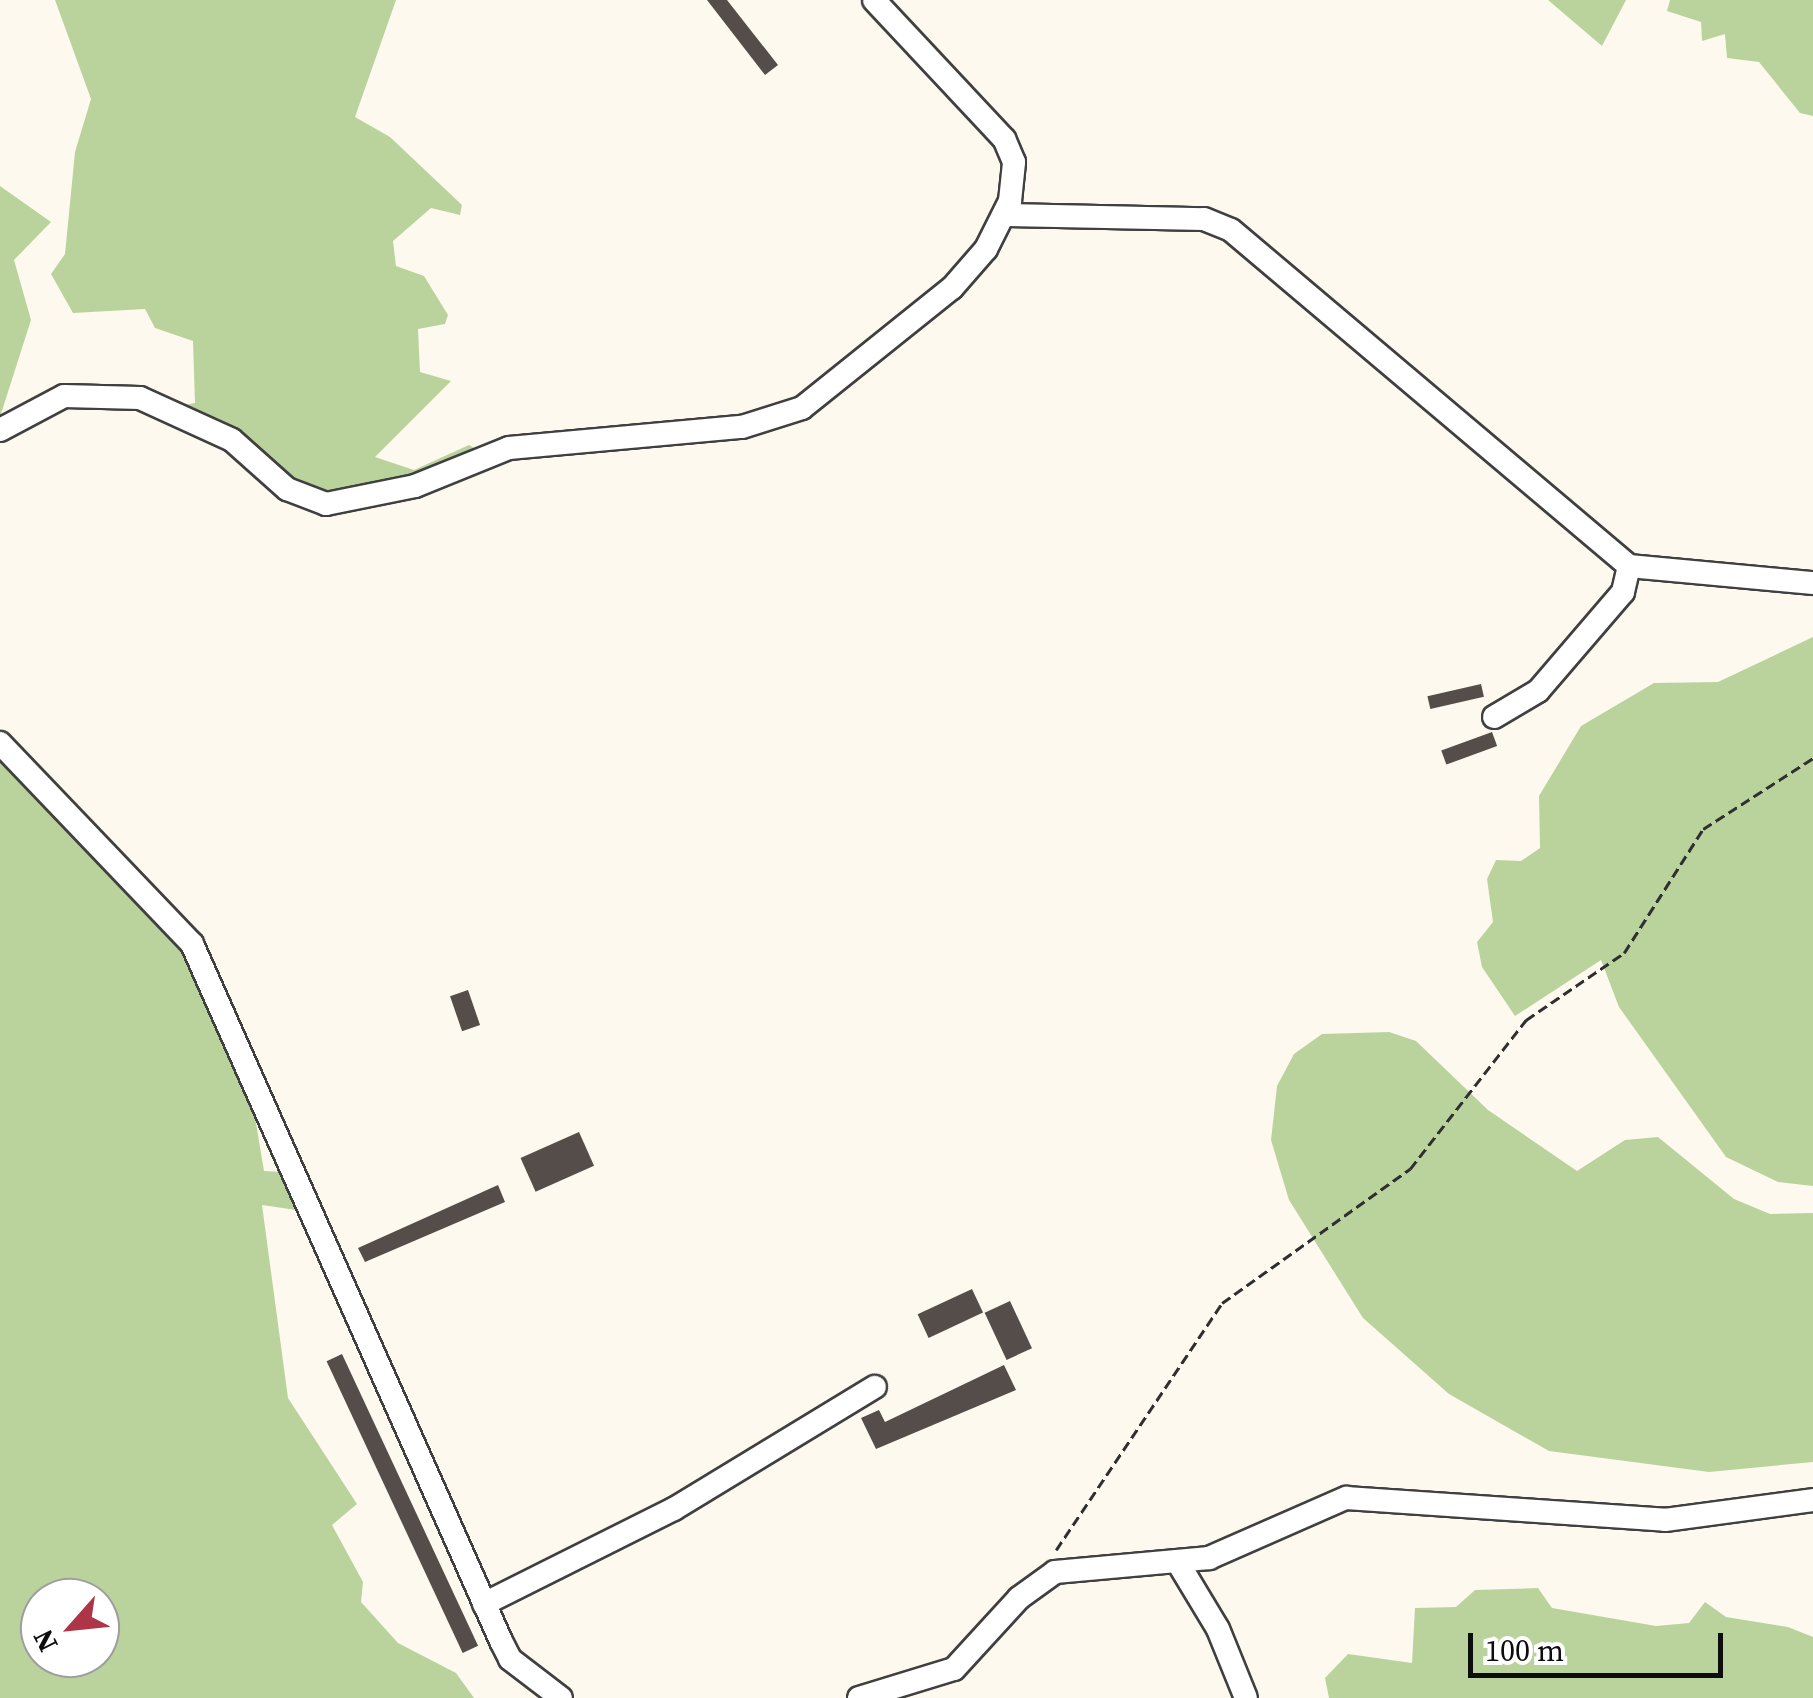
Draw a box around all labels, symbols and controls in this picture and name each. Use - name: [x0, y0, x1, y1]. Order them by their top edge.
- north arrow: [20, 1578, 120, 1678]
- scale bar: [1473, 1613, 1728, 1675]
- text: N: [23, 1623, 67, 1658]
- text: 100 m: [1485, 1630, 1564, 1671]

